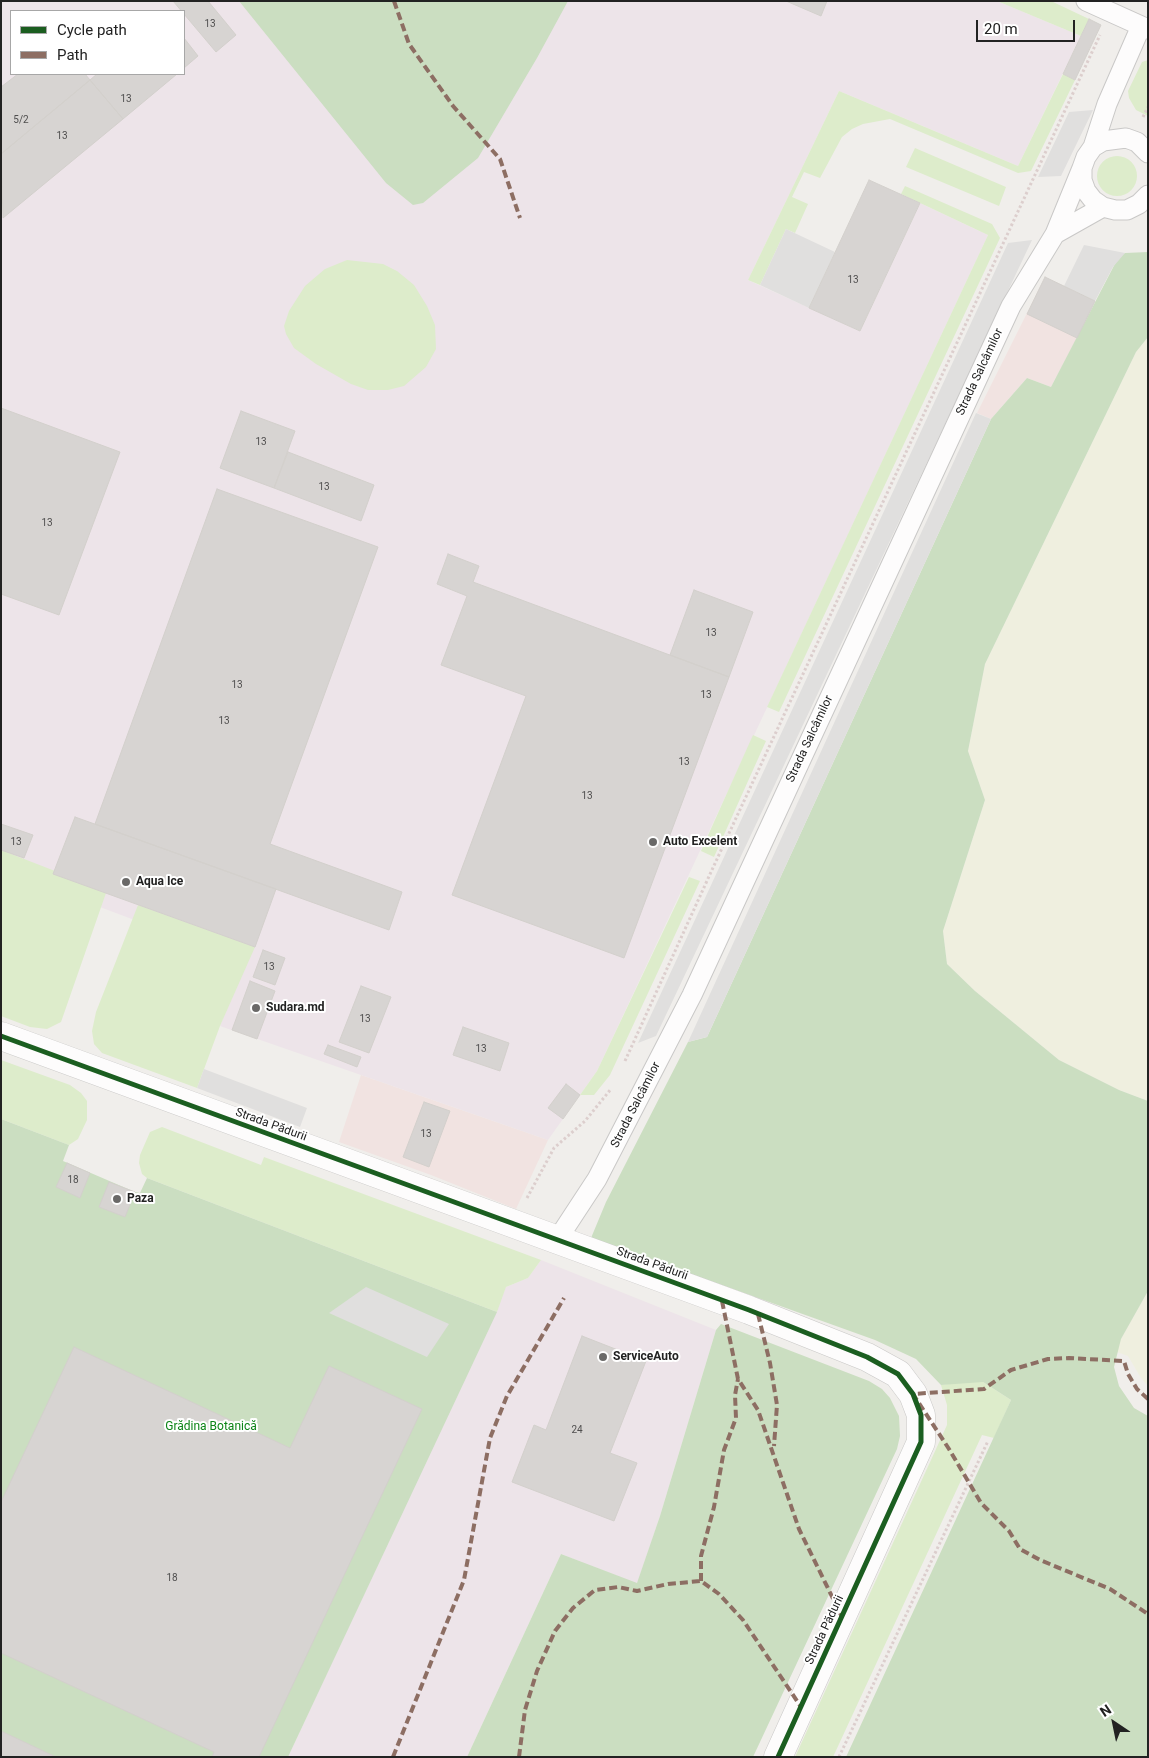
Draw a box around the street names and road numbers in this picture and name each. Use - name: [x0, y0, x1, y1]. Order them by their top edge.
- street label: Strada Salcâmilor: [954, 326, 1006, 418]
- street label: Strada Salcâmilor: [784, 693, 836, 785]
- street label: Strada Salcâmilor: [608, 1060, 664, 1150]
- street label: Strada Pădurii: [233, 1105, 309, 1145]
- street label: Strada Pădurii: [614, 1244, 690, 1284]
- street label: Strada Pădurii: [803, 1593, 847, 1667]

